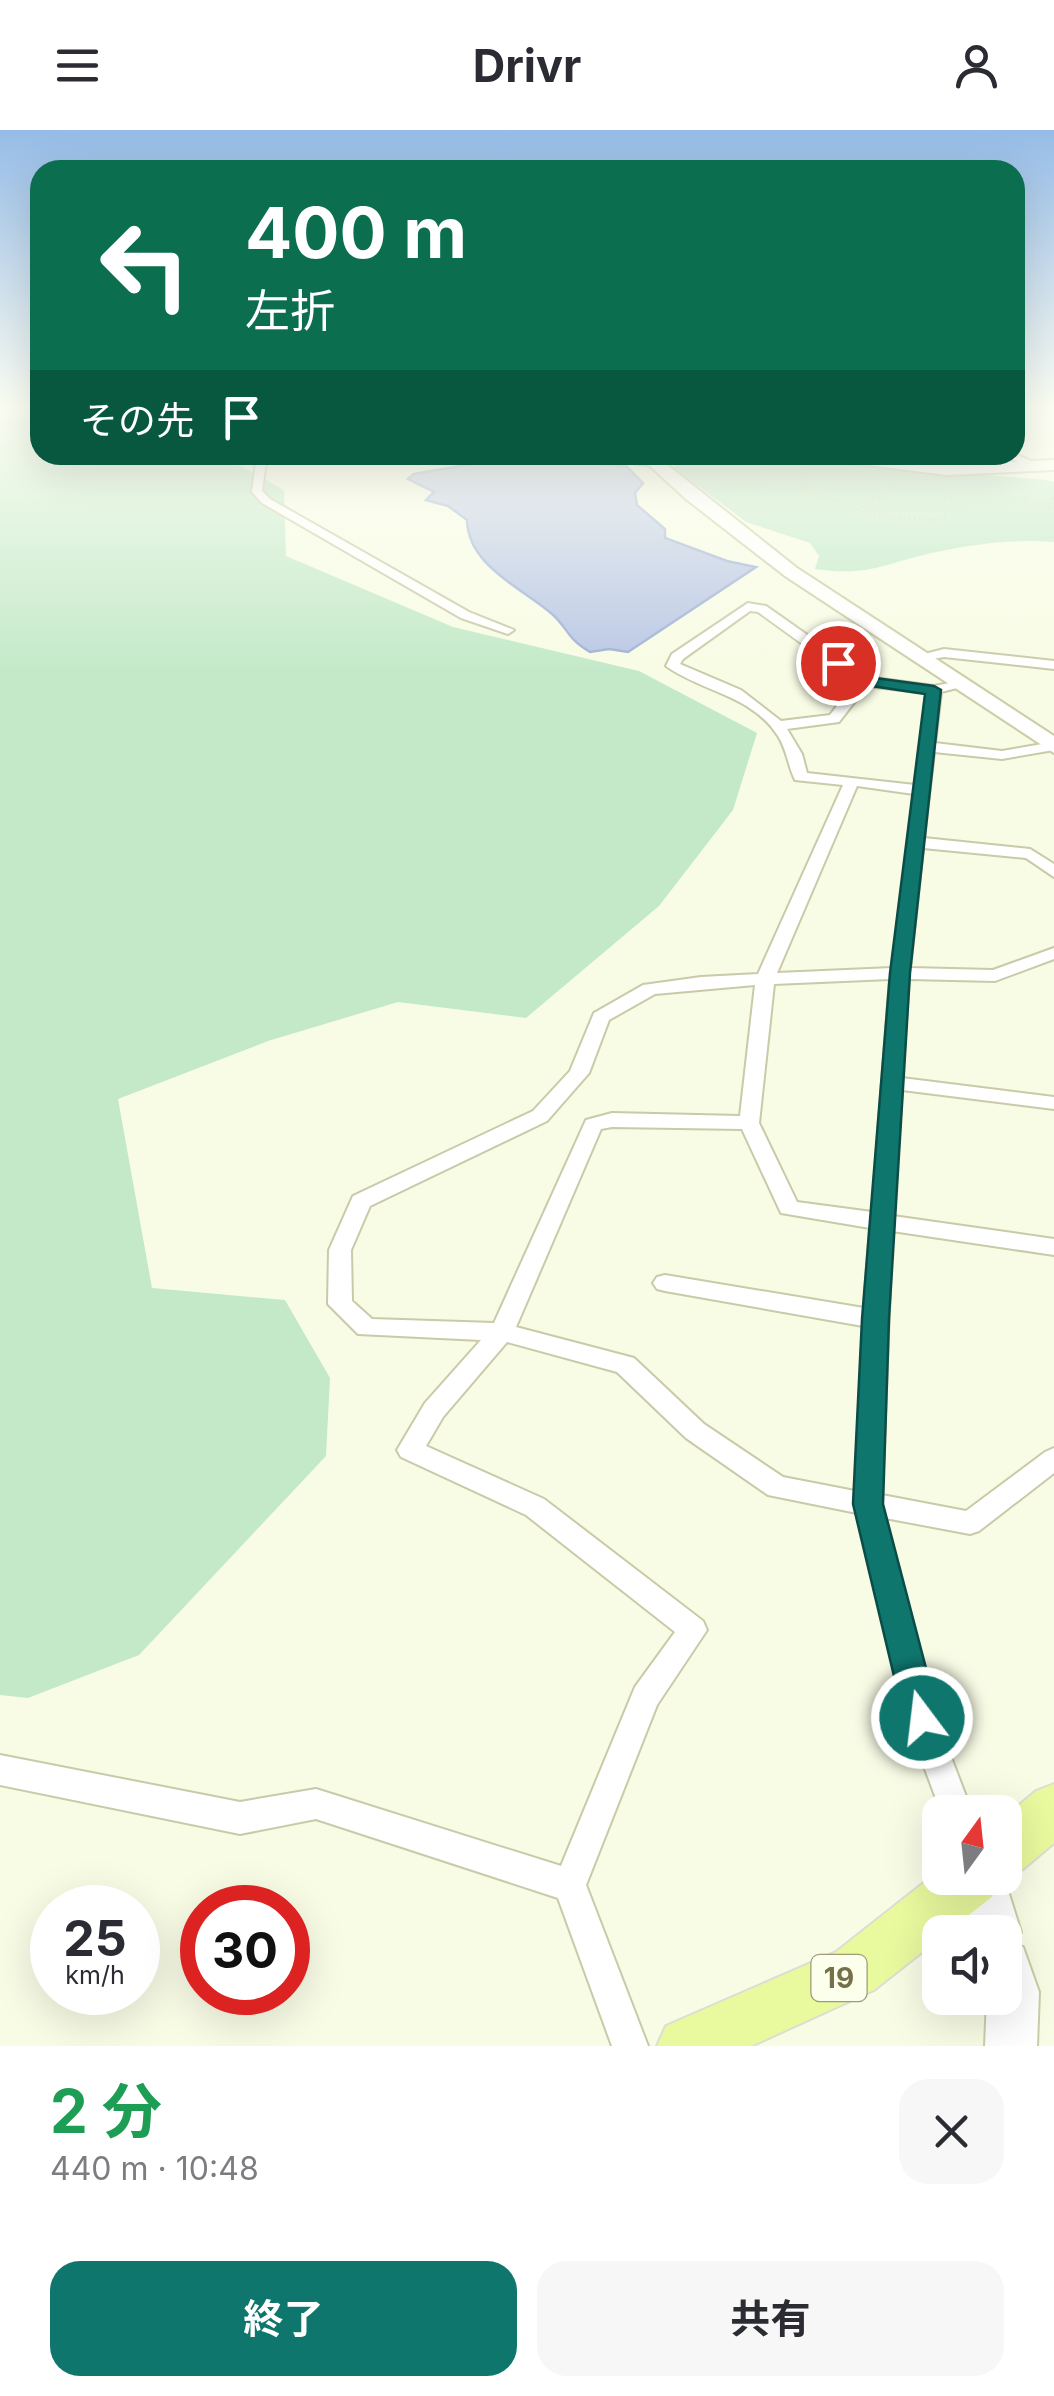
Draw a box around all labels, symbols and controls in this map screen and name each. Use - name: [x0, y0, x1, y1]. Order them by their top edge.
- icon: menu: [50, 38, 105, 93]
- text: Drivr: [473, 38, 581, 93]
- icon: person: [949, 38, 1004, 93]
- text: 400 m: [245, 190, 467, 275]
- icon: left: [80, 200, 210, 330]
- text: 左折: [245, 283, 335, 338]
- icon: arrive: [214, 390, 269, 445]
- text: その先: [80, 397, 194, 443]
- pin: [796, 621, 881, 706]
- icon: arrive: [811, 636, 866, 691]
- position arrow: [870, 1666, 974, 1770]
- north arrow: [922, 1795, 1022, 1895]
- map controls: [922, 1795, 1022, 2015]
- speed limit sign: 30: [180, 1885, 310, 2015]
- text: 25: [63, 1908, 127, 1968]
- button: sound: [922, 1915, 1022, 2015]
- road number: 19: [812, 1955, 866, 2001]
- text: km/h: [65, 1960, 125, 1990]
- text: 2 分: [50, 2075, 162, 2147]
- button: close: [899, 2079, 1004, 2184]
- text: 440 m · 10:48: [50, 2149, 259, 2188]
- button: 終了: [50, 2261, 517, 2376]
- button: 共有: [537, 2261, 1004, 2376]

